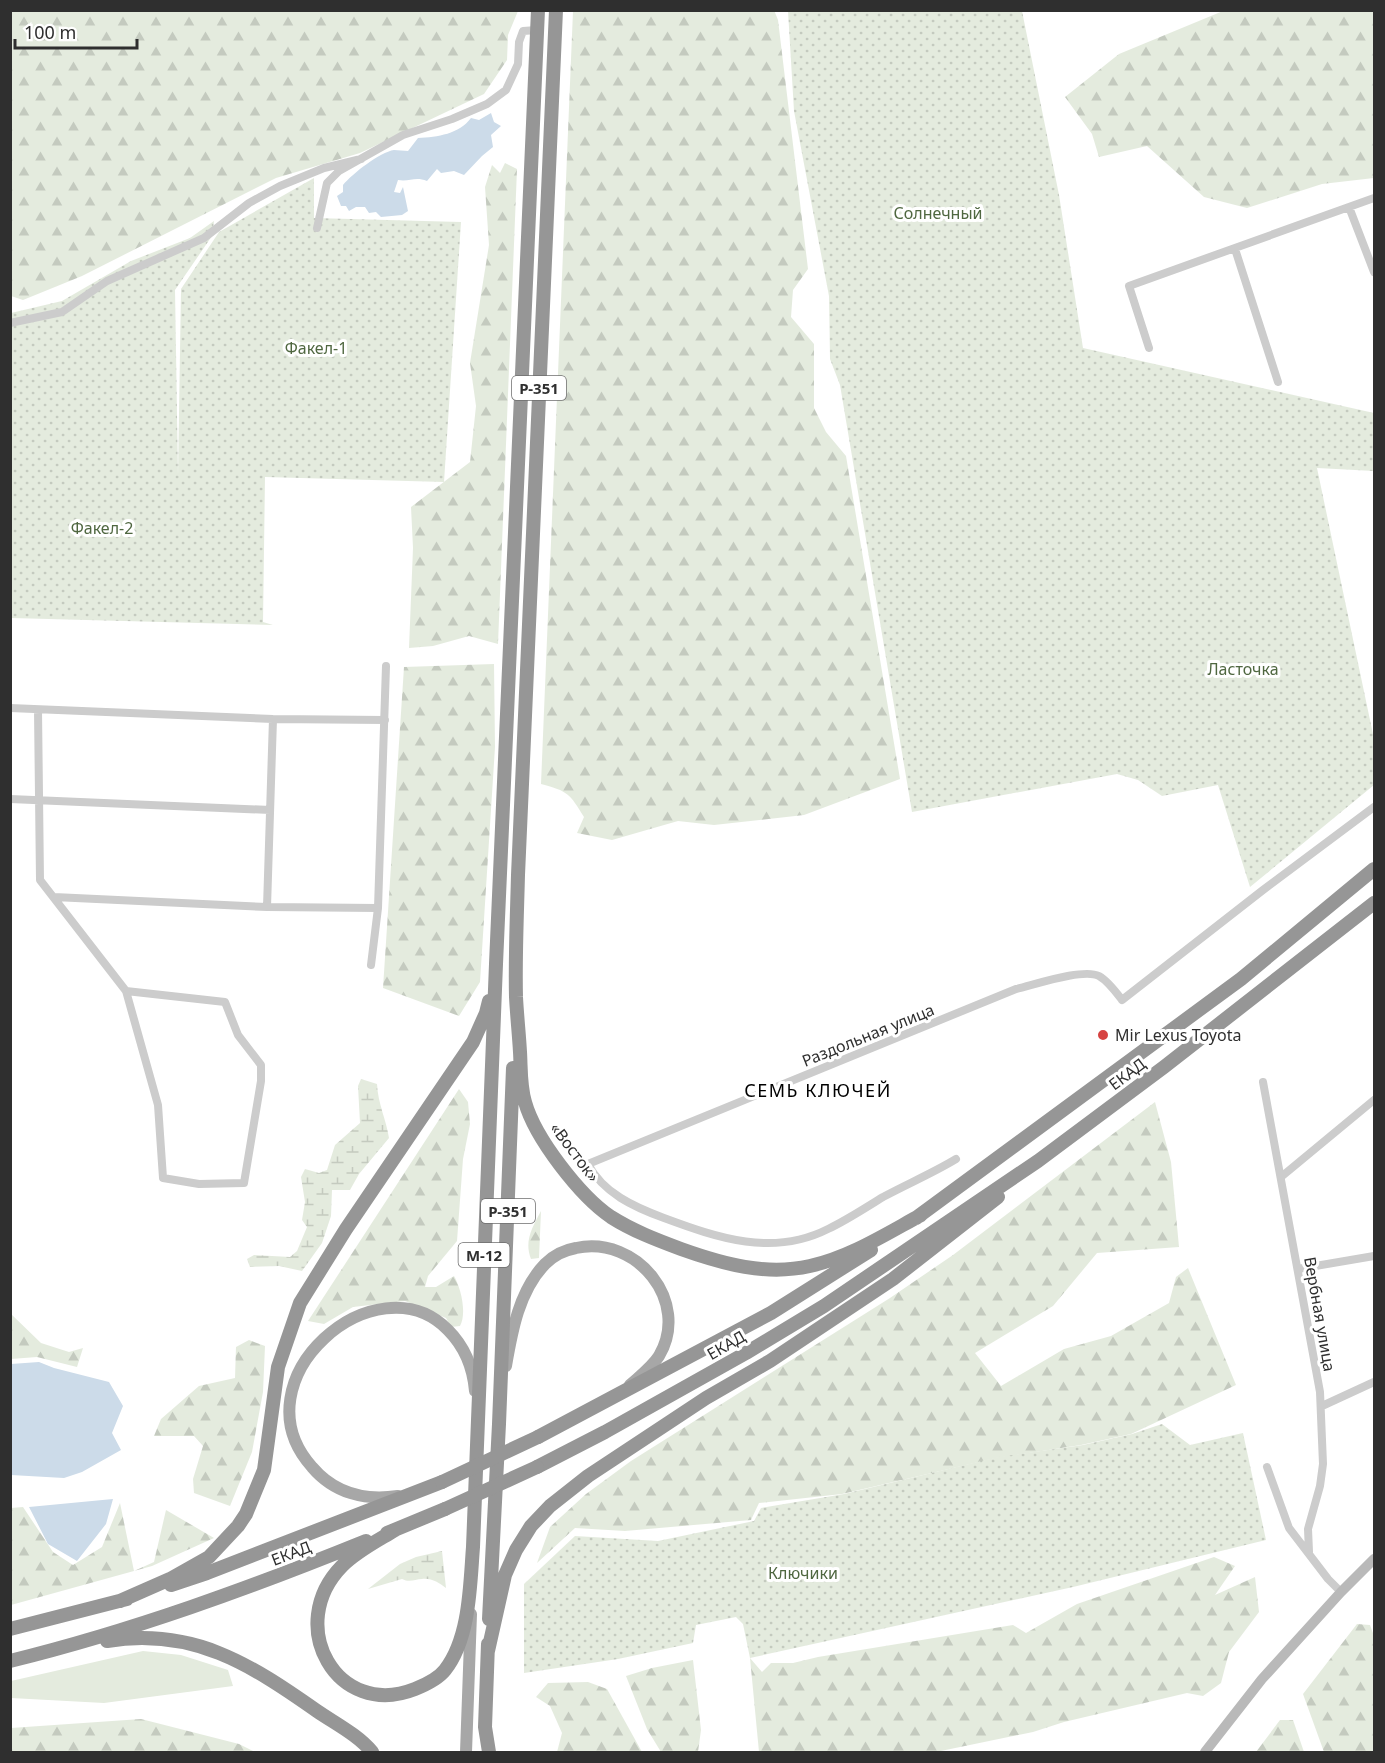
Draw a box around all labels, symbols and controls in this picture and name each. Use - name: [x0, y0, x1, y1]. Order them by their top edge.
- scale bar: [15, 12, 136, 50]
- text: 100 m: [24, 20, 76, 44]
- park label: Солнечный: [894, 202, 982, 224]
- park label: Факел-1: [285, 337, 347, 359]
- road number: Р-351: [512, 376, 566, 400]
- park label: Факел-2: [71, 517, 133, 539]
- park label: Ласточка: [1207, 658, 1279, 680]
- street label: Раздольная улица: [799, 998, 937, 1072]
- place label: Mir Lexus Toyota: [1115, 1024, 1241, 1046]
- marker: Mir Lexus Toyota: [1096, 1028, 1110, 1042]
- street label: ЕКАД: [1104, 1053, 1150, 1095]
- district label: СЕМЬ КЛЮЧЕЙ: [744, 1078, 892, 1102]
- street label: «Восток»: [545, 1118, 605, 1186]
- road number: Р-351: [481, 1199, 535, 1223]
- road number: М-12: [458, 1243, 510, 1267]
- street label: Вербная улица: [1299, 1255, 1341, 1373]
- street label: ЕКАД: [703, 1325, 749, 1365]
- street label: ЕКАД: [268, 1535, 314, 1571]
- park label: Ключики: [768, 1562, 838, 1584]

